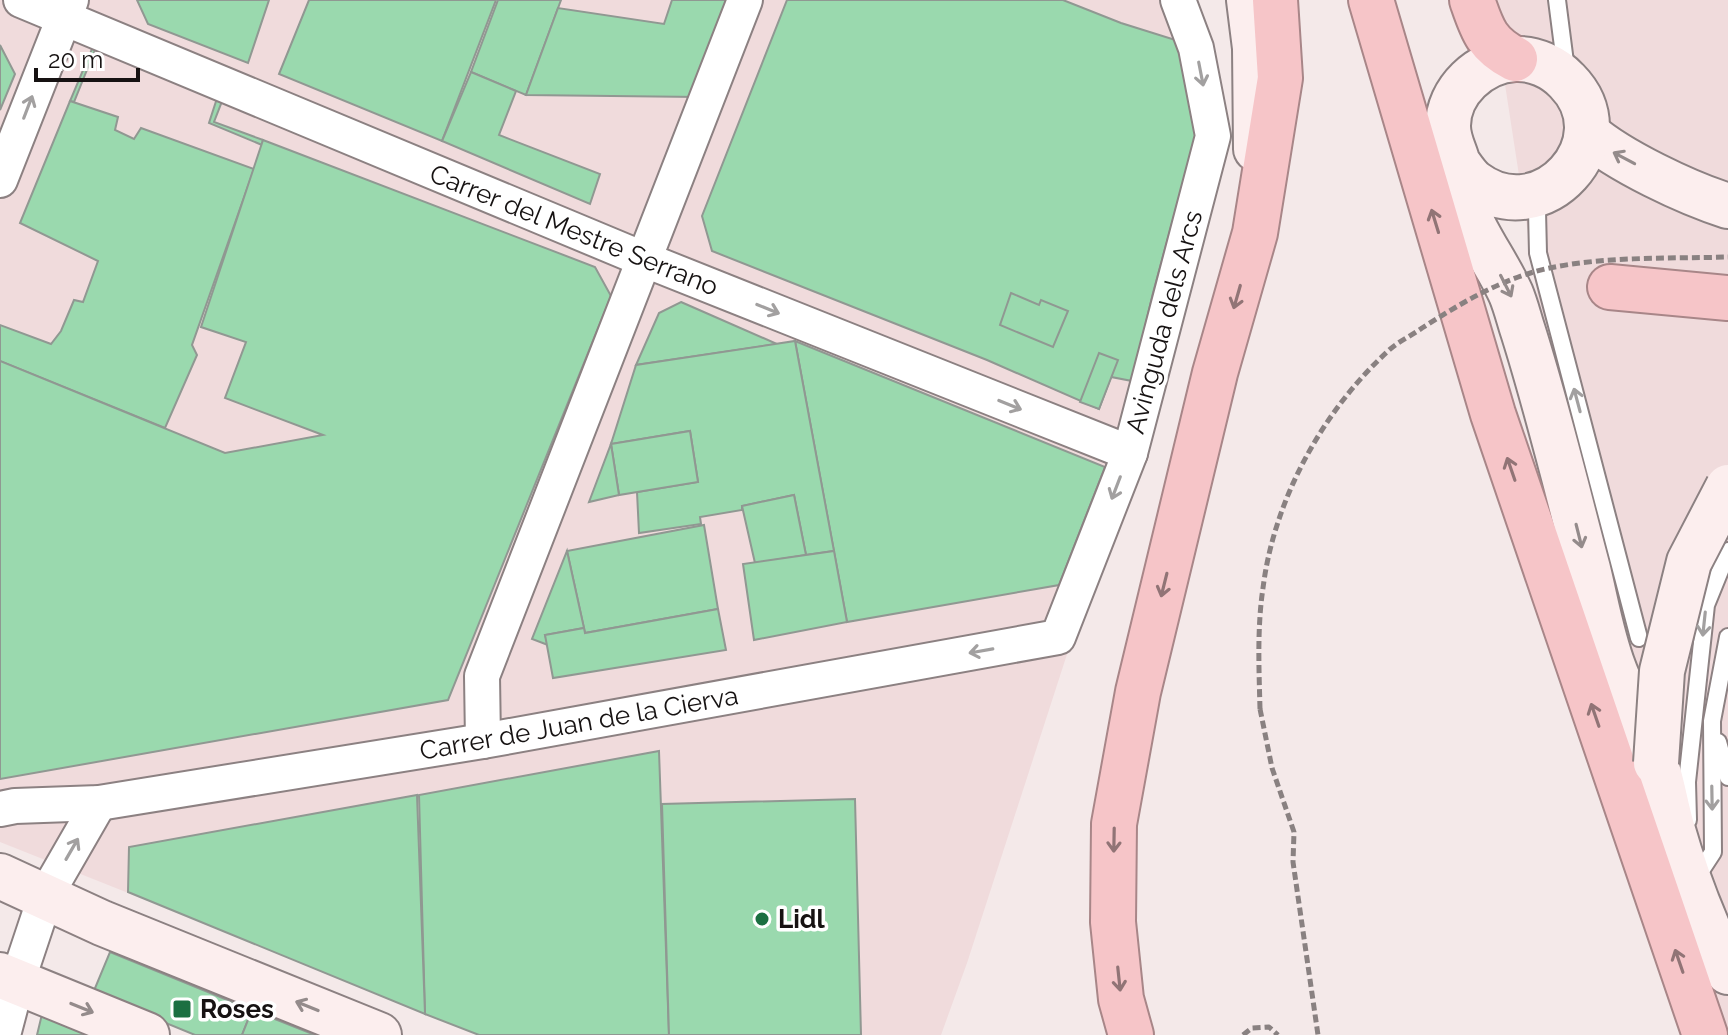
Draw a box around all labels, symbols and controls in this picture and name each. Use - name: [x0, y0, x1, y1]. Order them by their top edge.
- scale bar: [36, 32, 138, 82]
- text: 20 m: [48, 45, 103, 74]
- one-way arrow: [1194, 61, 1209, 87]
- one-way arrow: [22, 95, 36, 120]
- one-way arrow: [1613, 149, 1637, 165]
- street label: Carrer del Mestre Serrano: [425, 158, 723, 302]
- street label: Avinguda dels Arcs: [1120, 207, 1208, 437]
- one-way arrow: [1427, 208, 1442, 234]
- one-way arrow: [1499, 274, 1515, 298]
- one-way arrow: [1229, 284, 1244, 310]
- one-way arrow: [755, 303, 780, 317]
- one-way arrow: [1568, 387, 1583, 413]
- one-way arrow: [997, 399, 1022, 413]
- one-way arrow: [1503, 457, 1518, 482]
- one-way arrow: [1108, 475, 1122, 500]
- one-way arrow: [1573, 522, 1588, 548]
- one-way arrow: [1156, 572, 1171, 598]
- one-way arrow: [1696, 610, 1711, 637]
- one-way arrow: [969, 645, 995, 660]
- street label: Carrer de Juan de la Cierva: [417, 680, 741, 766]
- one-way arrow: [1586, 703, 1601, 728]
- one-way arrow: [1704, 784, 1720, 811]
- one-way arrow: [1106, 826, 1122, 853]
- one-way arrow: [64, 838, 80, 861]
- place label: Lidl: [778, 904, 826, 934]
- marker: Lidl: [753, 910, 771, 928]
- one-way arrow: [1671, 949, 1686, 974]
- one-way arrow: [1112, 965, 1127, 992]
- place label: Roses: [200, 994, 274, 1024]
- one-way arrow: [295, 997, 320, 1012]
- marker: Roses: [171, 998, 193, 1020]
- one-way arrow: [69, 1002, 94, 1017]

